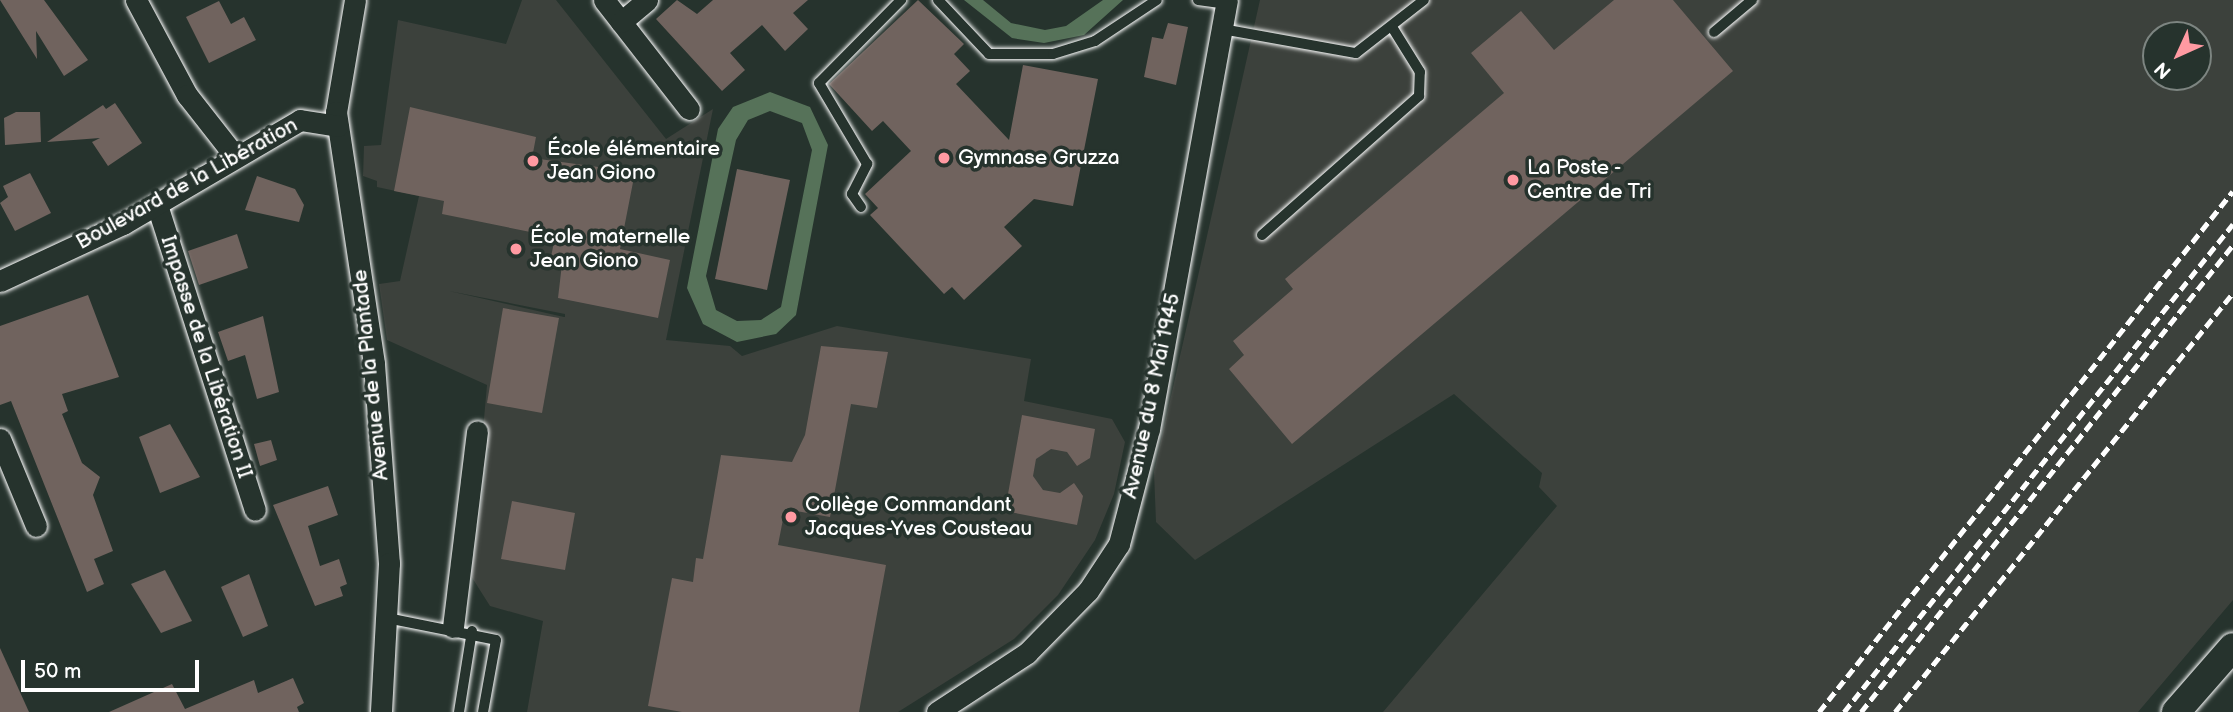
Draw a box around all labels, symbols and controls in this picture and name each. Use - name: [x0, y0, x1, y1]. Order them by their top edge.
- north arrow: [2142, 21, 2212, 91]
- text: N: [2150, 57, 2176, 83]
- street label: Boulevard de la Libération: [72, 113, 302, 255]
- place label: École élémentaire Jean Giono: [547, 136, 720, 186]
- place label: Gymnase Gruzza: [958, 145, 1120, 171]
- marker: Gymnase Gruzza: [936, 150, 952, 166]
- marker: École élémentaire Jean Giono: [525, 153, 541, 169]
- place label: La Poste - Centre de Tri: [1527, 155, 1652, 205]
- marker: La Poste - Centre de Tri: [1505, 172, 1521, 188]
- place label: École maternelle Jean Giono: [530, 224, 690, 274]
- street label: Impasse de la Libération II: [155, 233, 257, 481]
- marker: École maternelle Jean Giono: [508, 241, 524, 257]
- street label: Avenue de la Plantade: [347, 268, 395, 482]
- street label: Avenue du 8 Mai 1945: [1118, 291, 1186, 501]
- place label: Collège Commandant Jacques-Yves Cousteau: [805, 492, 1032, 542]
- marker: Collège Commandant Jacques-Yves Cousteau: [783, 509, 799, 525]
- scale bar: [24, 646, 203, 690]
- text: 50 m: [34, 659, 81, 684]

